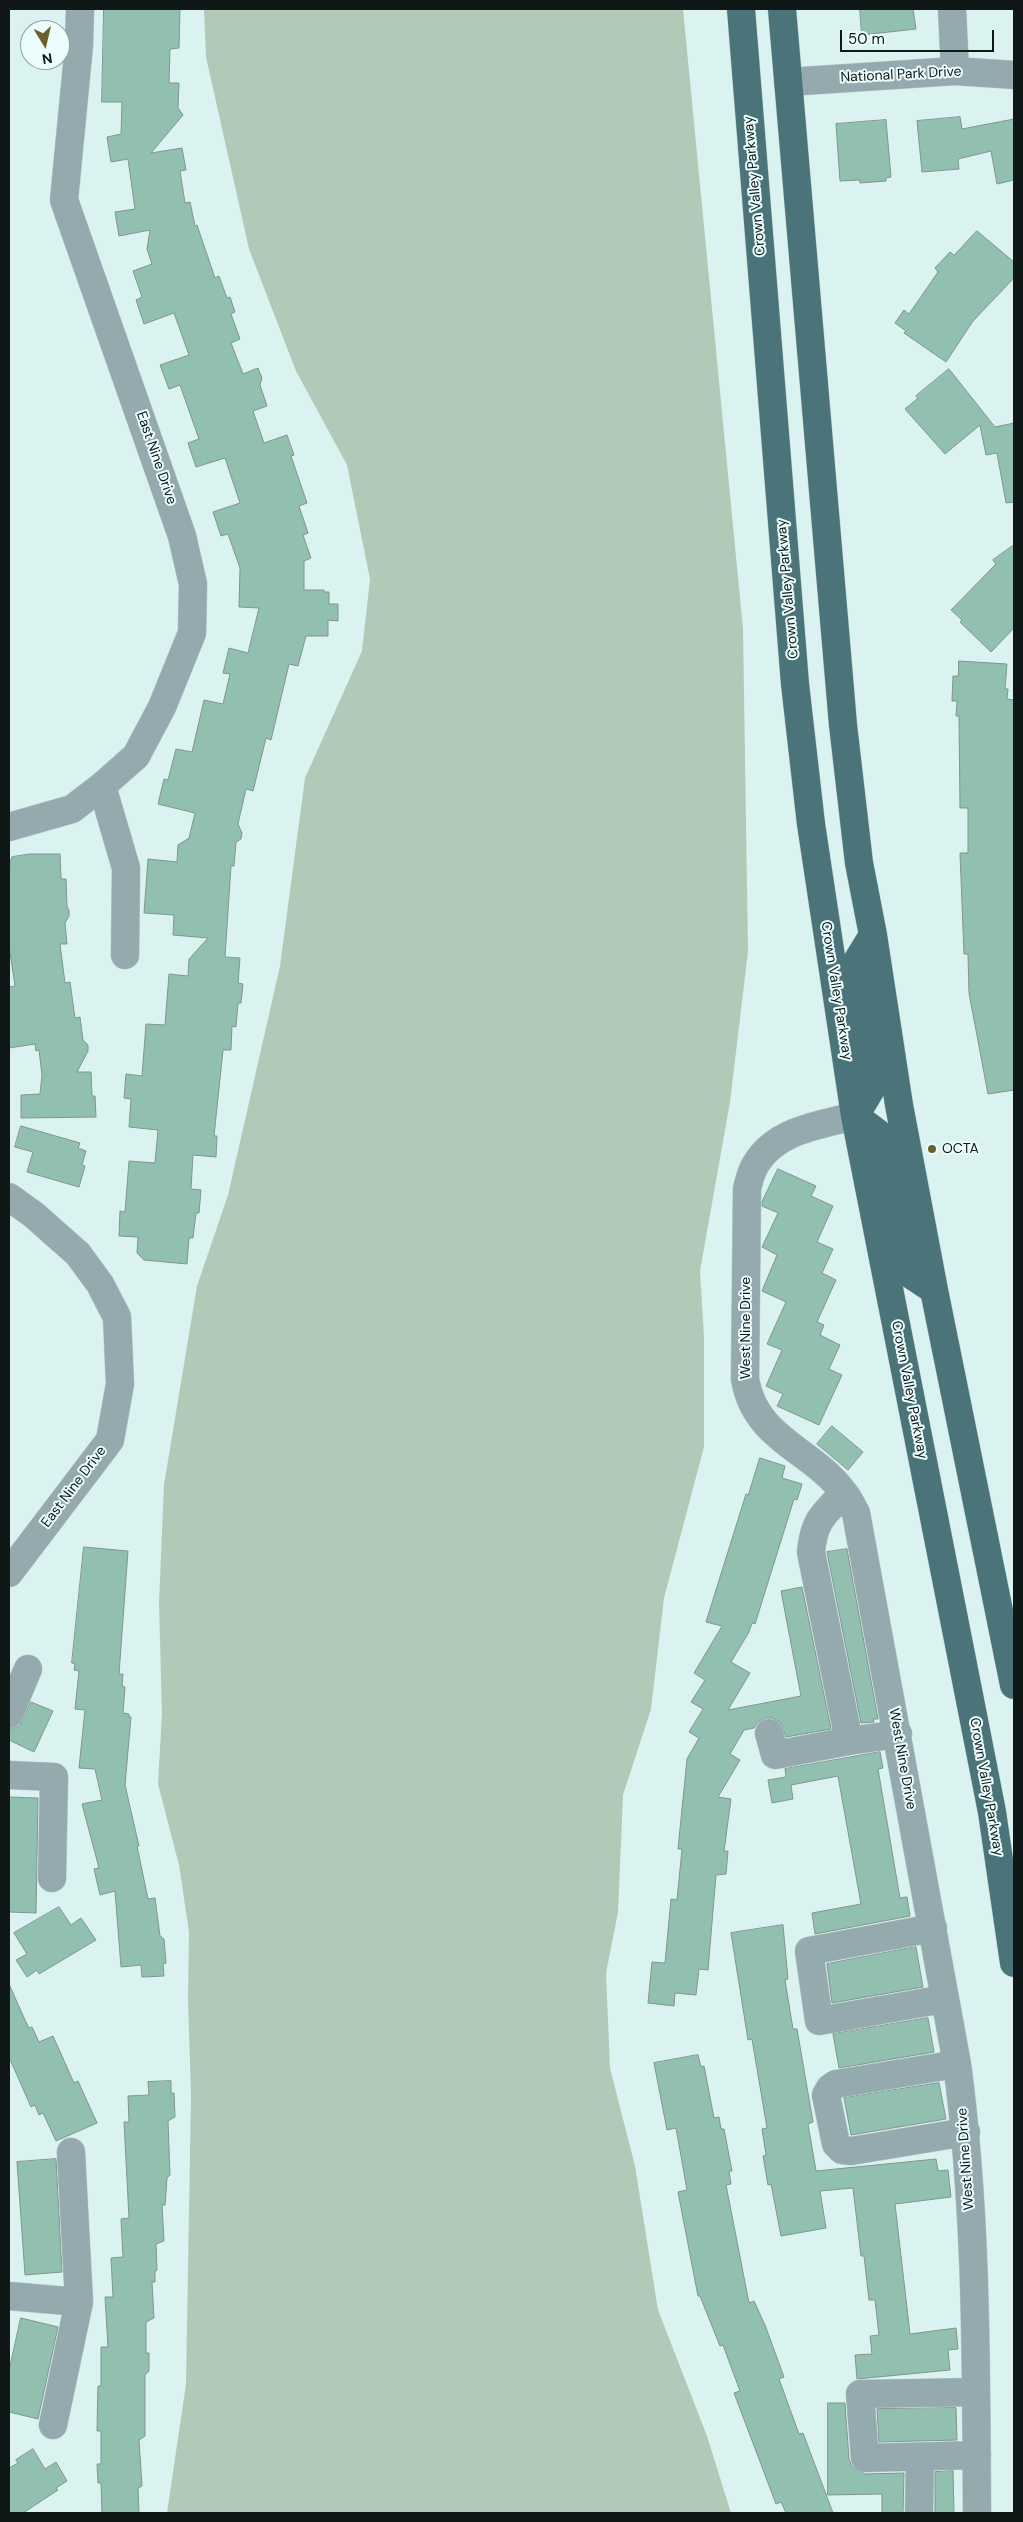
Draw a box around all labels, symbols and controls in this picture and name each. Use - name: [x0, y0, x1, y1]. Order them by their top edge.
- north arrow: [20, 20, 70, 70]
- scale bar: [843, 20, 997, 52]
- text: 50 m: [848, 29, 885, 49]
- text: N: [41, 49, 54, 69]
- street label: National Park Drive: [840, 63, 962, 87]
- street label: Crown Valley Parkway: [741, 115, 769, 257]
- street label: East Nine Drive: [132, 409, 180, 507]
- street label: Crown Valley Parkway: [774, 518, 802, 660]
- street label: Crown Valley Parkway: [817, 920, 855, 1062]
- place label: OCTA: [942, 1141, 979, 1157]
- marker: OCTA: [926, 1143, 938, 1155]
- street label: West Nine Drive: [738, 1277, 754, 1379]
- street label: Crown Valley Parkway: [887, 1320, 931, 1460]
- street label: East Nine Drive: [38, 1443, 110, 1531]
- street label: West Nine Drive: [885, 1707, 919, 1811]
- street label: Crown Valley Parkway: [966, 1716, 1006, 1858]
- street label: West Nine Drive: [954, 2107, 978, 2211]

